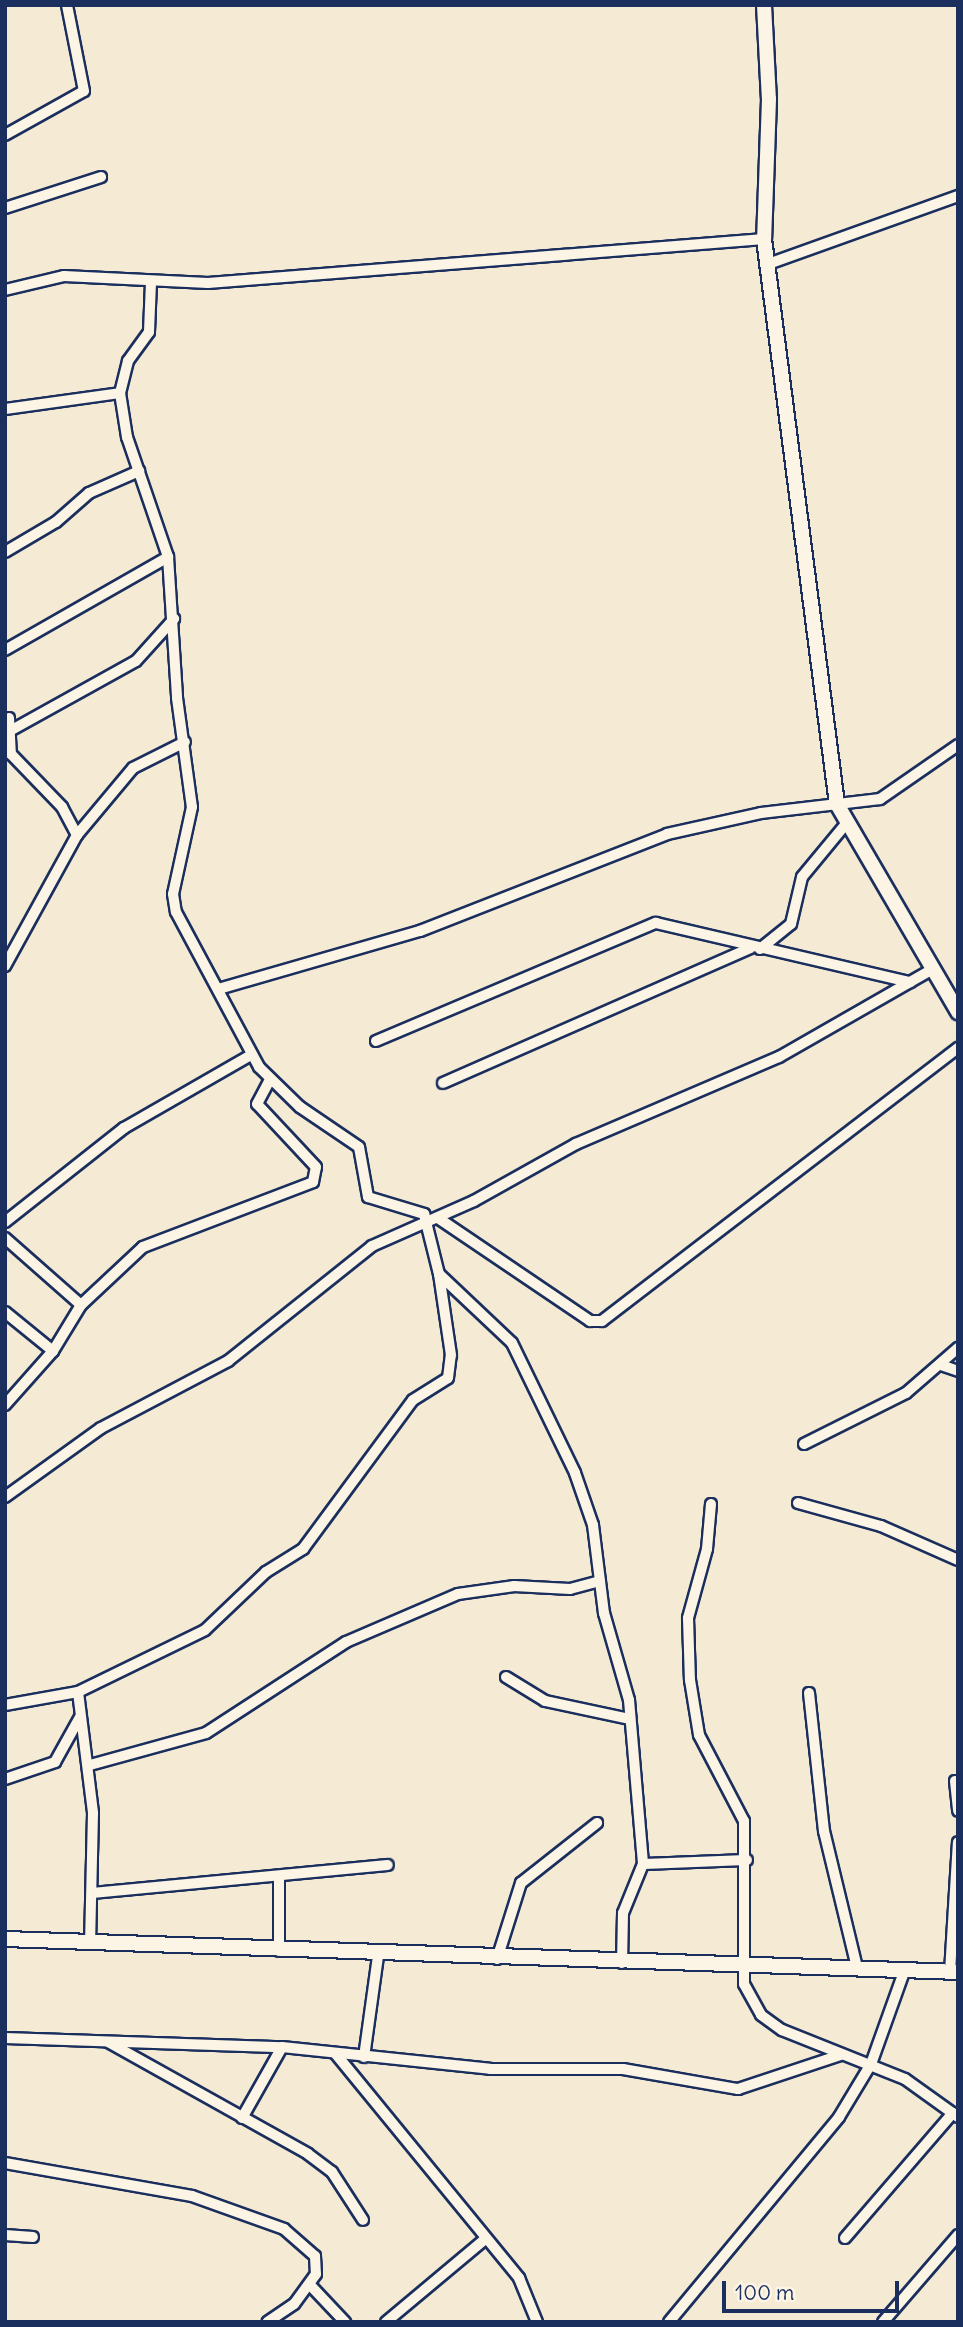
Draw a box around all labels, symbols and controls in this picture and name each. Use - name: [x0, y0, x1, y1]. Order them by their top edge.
- scale bar: [725, 2268, 902, 2312]
- text: 100 m: [735, 2279, 794, 2306]

